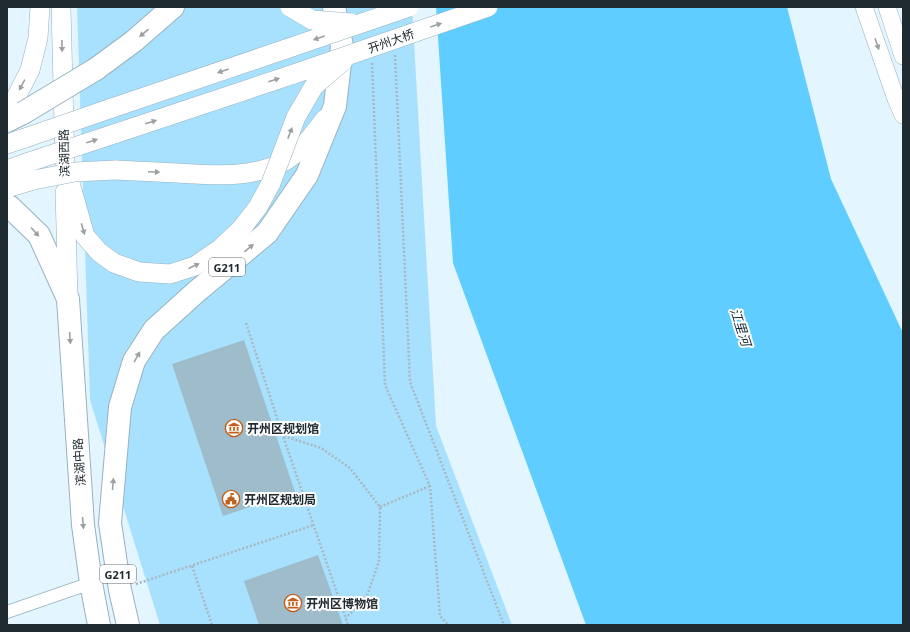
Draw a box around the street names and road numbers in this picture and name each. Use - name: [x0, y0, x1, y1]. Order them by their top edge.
- street label: 开州大桥: [366, 25, 416, 57]
- street label: 滨湖西路: [55, 129, 73, 177]
- road number: G211: [209, 258, 245, 276]
- street label: 滨湖中路: [69, 437, 89, 487]
- road number: G211: [100, 565, 136, 583]

